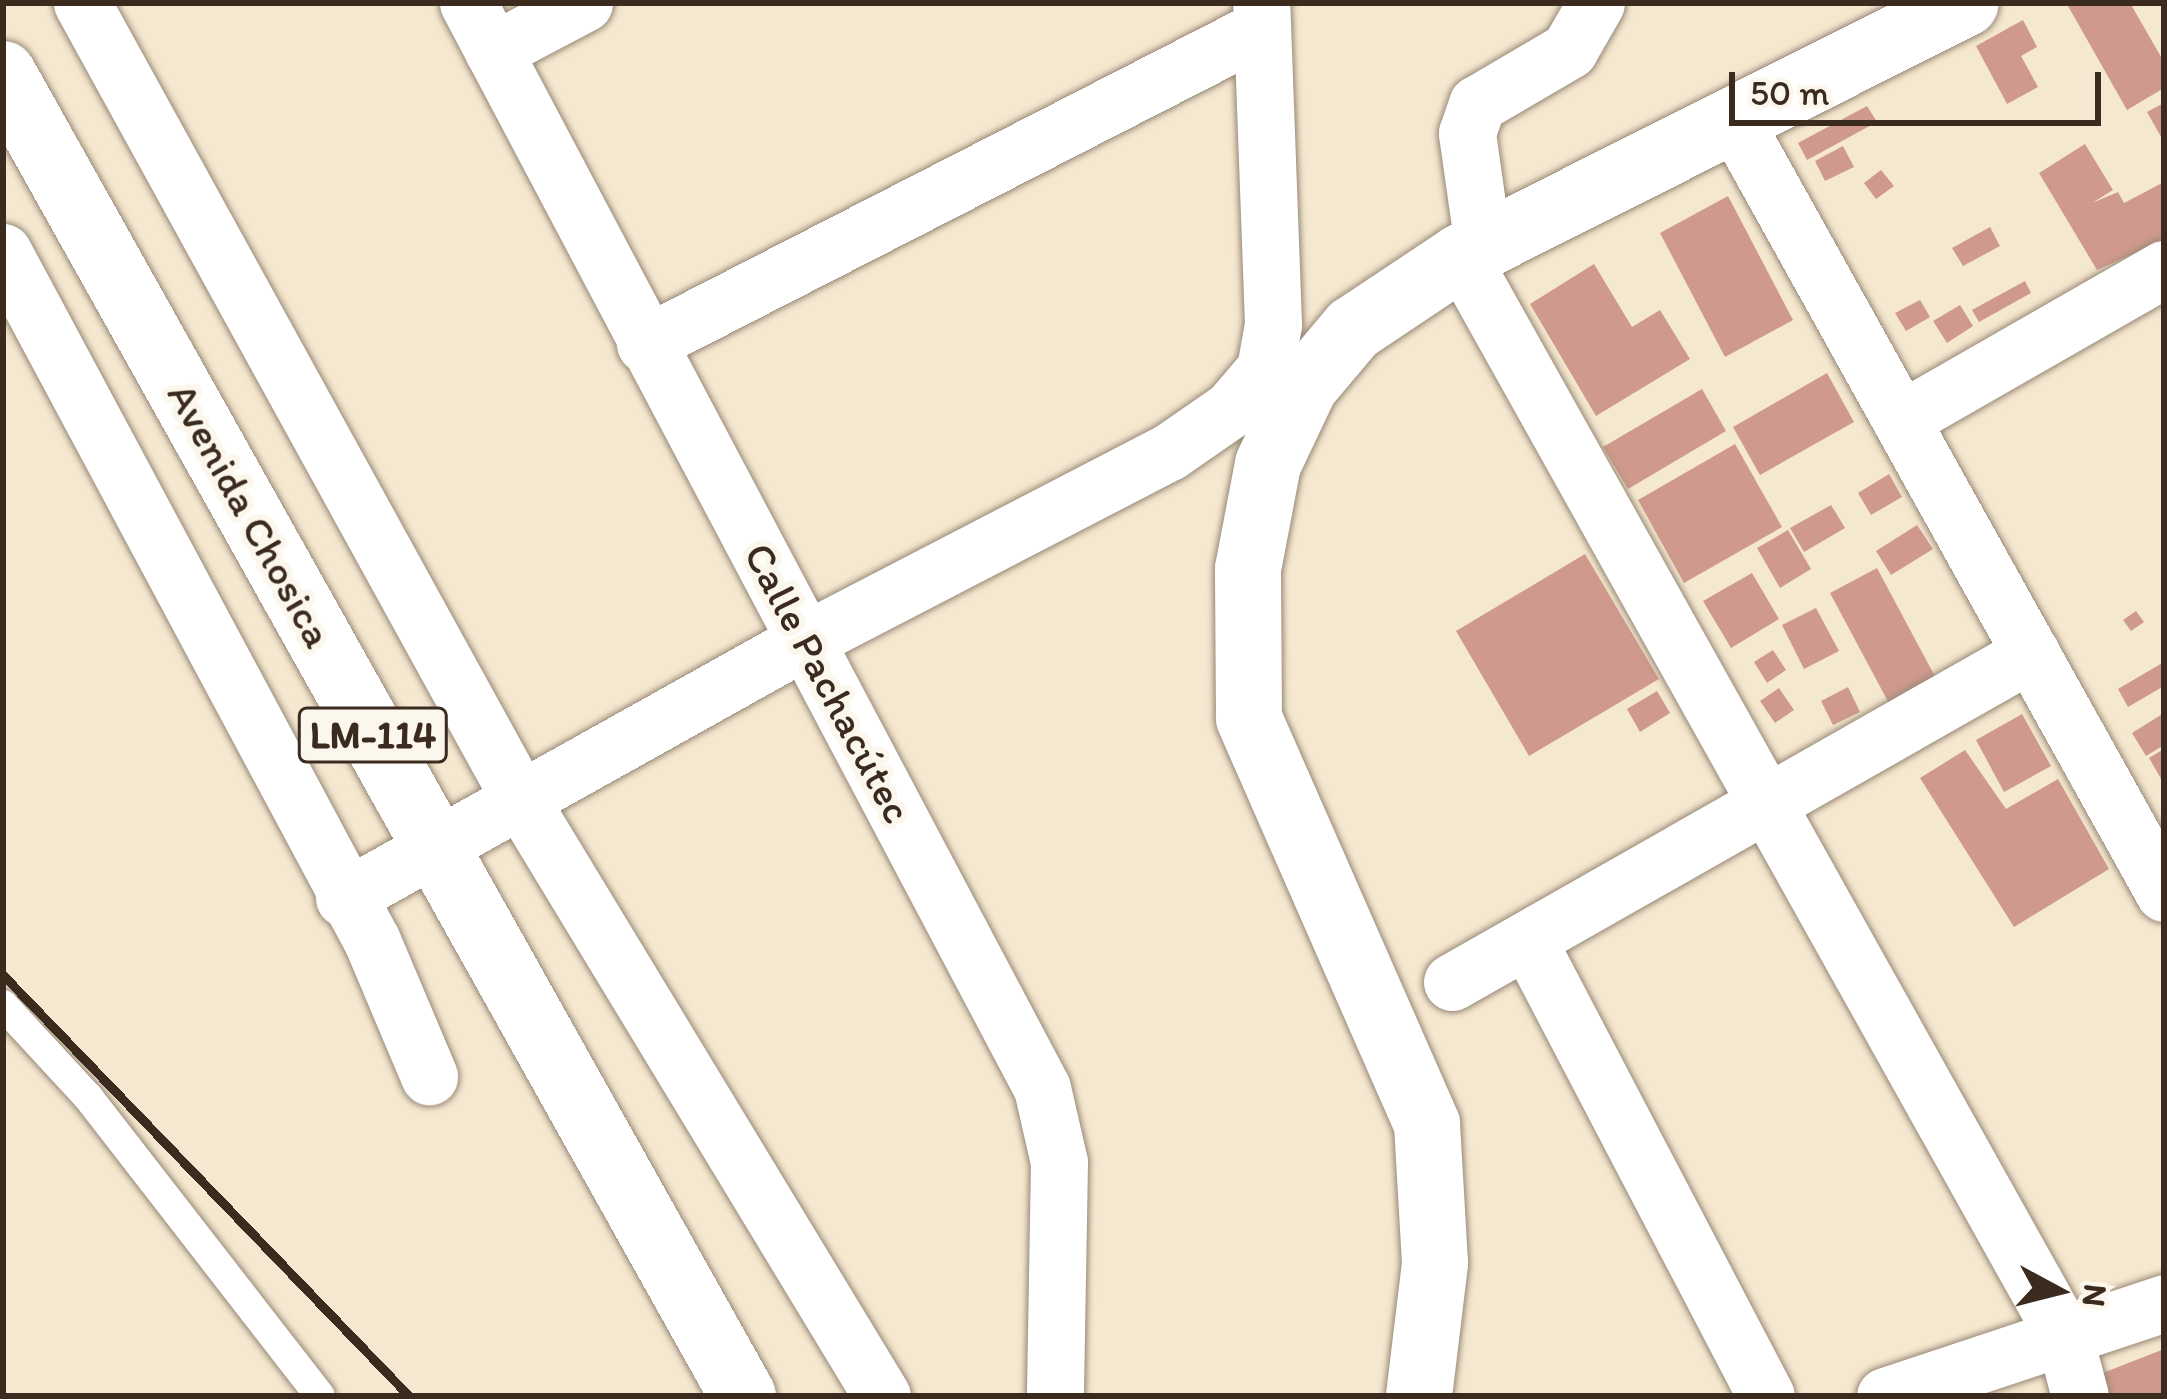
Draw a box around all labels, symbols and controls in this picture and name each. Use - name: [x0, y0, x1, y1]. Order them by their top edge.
- scale bar: [1735, 48, 2107, 122]
- text: 50 m: [1750, 71, 1829, 114]
- street label: Avenida Chosica: [156, 374, 344, 656]
- street label: Calle Pachacútec: [734, 536, 922, 830]
- road number: LM-114: [295, 702, 451, 768]
- north arrow: [1999, 1231, 2119, 1351]
- text: N: [2075, 1282, 2116, 1309]

